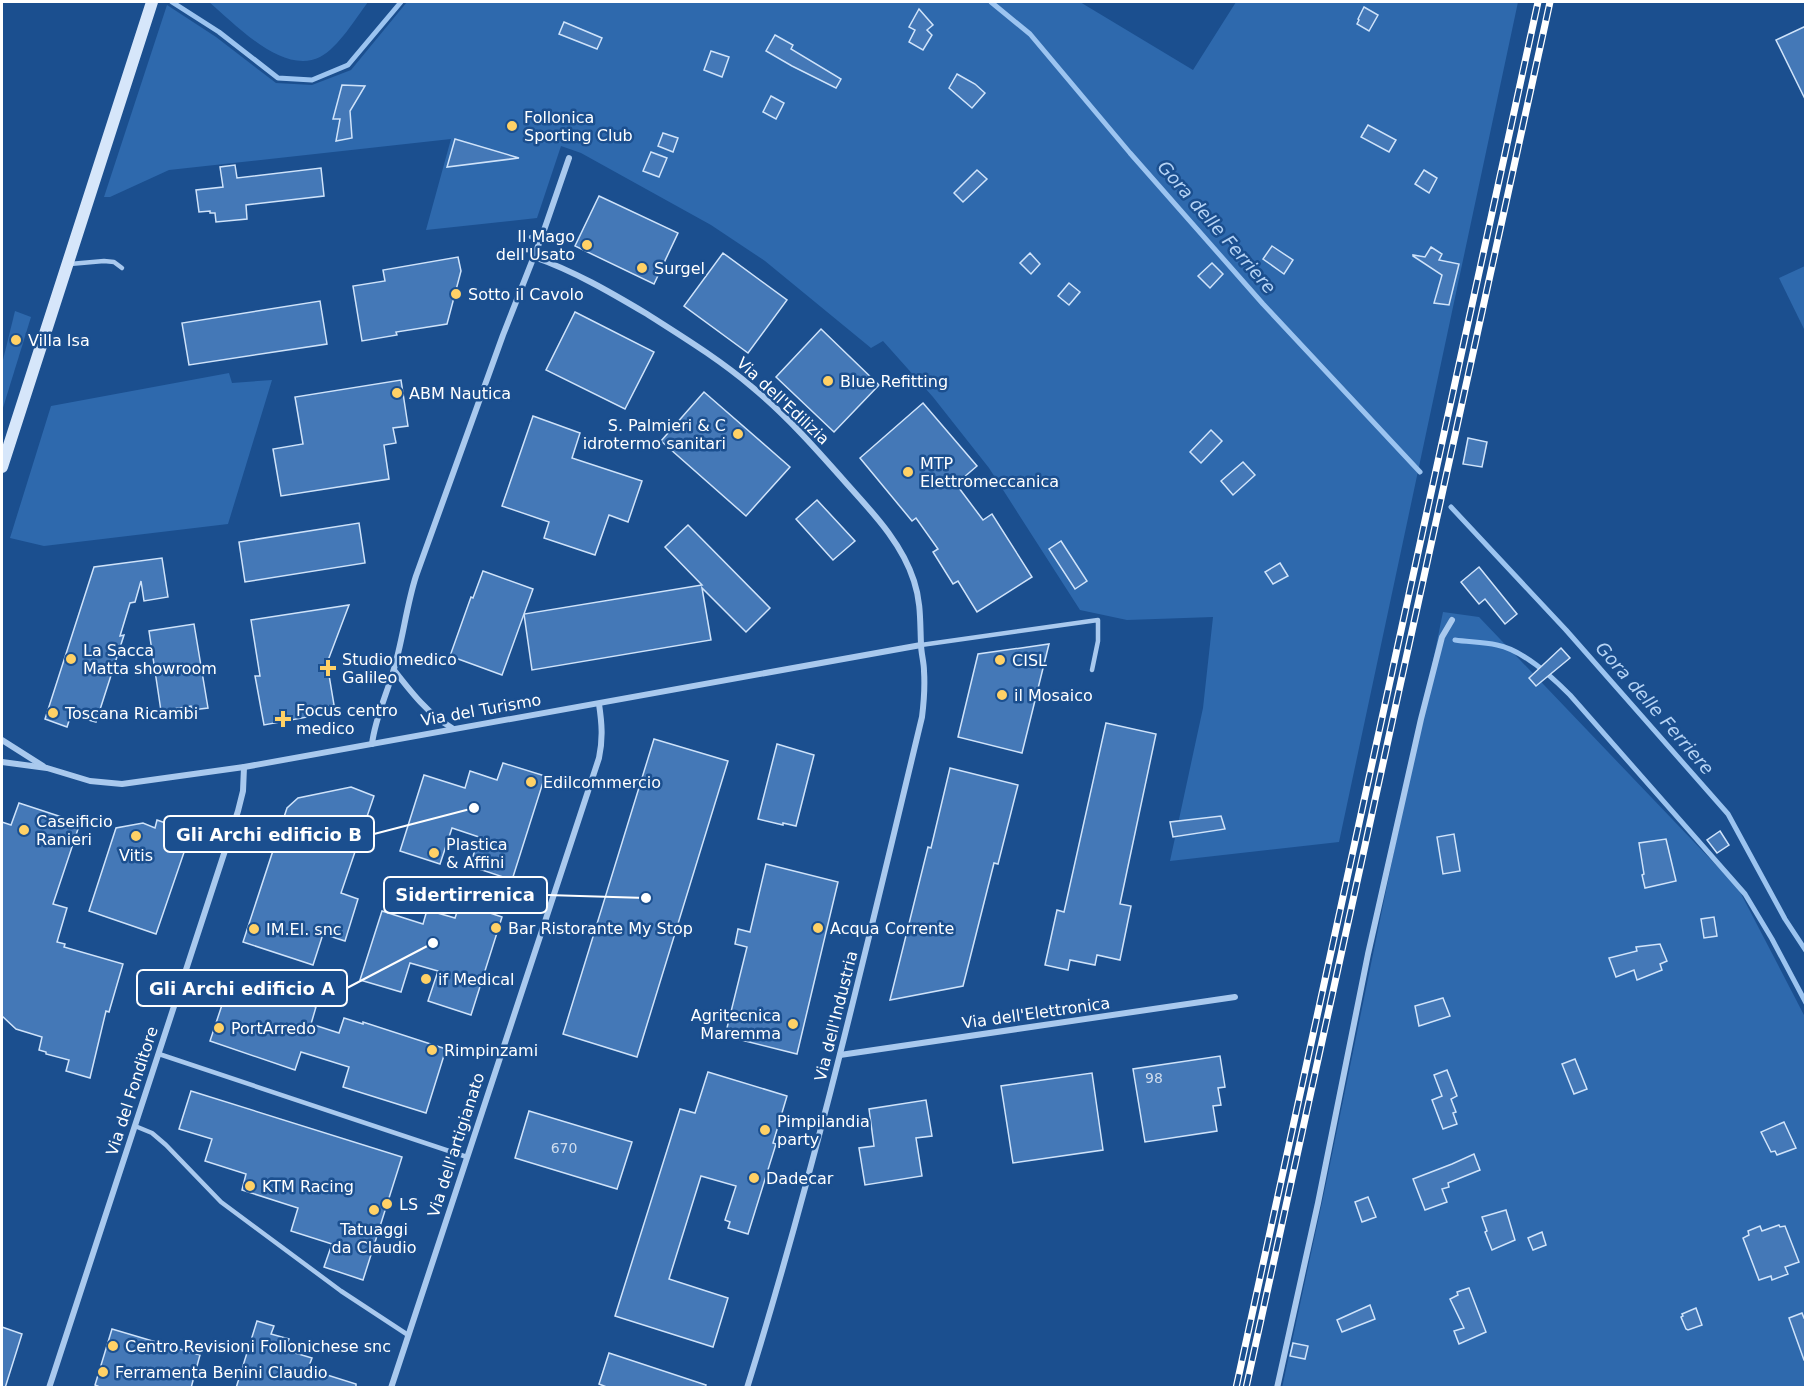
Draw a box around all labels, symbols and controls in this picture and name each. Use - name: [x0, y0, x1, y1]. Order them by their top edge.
- place label: Follonica Sporting Club: [524, 108, 633, 145]
- marker: Follonica Sporting Club: [505, 119, 519, 133]
- water label: Gora delle Ferriere: [1154, 156, 1280, 298]
- place label: Il Mago dell'Usato: [496, 227, 575, 264]
- marker: Il Mago dell'Usato: [580, 238, 594, 252]
- place label: Surgel: [654, 259, 705, 278]
- marker: Surgel: [635, 261, 649, 275]
- place label: Sotto il Cavolo: [468, 285, 584, 304]
- marker: Sotto il Cavolo: [449, 287, 463, 301]
- place label: Villa Isa: [28, 331, 90, 350]
- marker: Villa Isa: [9, 333, 23, 347]
- street label: Via dell'Edilizia: [733, 353, 833, 449]
- place label: Blue Refitting: [840, 372, 948, 391]
- marker: Blue Refitting: [821, 374, 835, 388]
- place label: ABM Nautica: [409, 384, 511, 403]
- marker: ABM Nautica: [390, 386, 404, 400]
- place label: S. Palmieri & C idrotermo sanitari: [583, 416, 726, 453]
- marker: S. Palmieri & C idrotermo sanitari: [731, 427, 745, 441]
- place label: MTP Elettromeccanica: [920, 454, 1059, 491]
- marker: MTP Elettromeccanica: [901, 465, 915, 479]
- water label: Gora delle Ferriere: [1592, 637, 1718, 779]
- place label: La Sacca Matta showroom: [83, 641, 217, 678]
- place label: Studio medico Galileo: [342, 650, 457, 687]
- place label: CISL: [1012, 651, 1047, 670]
- marker: La Sacca Matta showroom: [64, 652, 78, 666]
- marker: CISL: [993, 653, 1007, 667]
- marker: Studio medico Galileo: [319, 659, 337, 677]
- place label: il Mosaico: [1014, 686, 1093, 705]
- marker: il Mosaico: [995, 688, 1009, 702]
- street label: Via del Turismo: [419, 690, 543, 730]
- place label: Focus centro medico: [296, 701, 398, 738]
- place label: Toscana Ricambi: [64, 704, 198, 723]
- marker: Toscana Ricambi: [46, 706, 60, 720]
- marker: Focus centro medico: [274, 710, 292, 728]
- place label: Edilcommercio: [543, 773, 661, 792]
- marker: Edilcommercio: [524, 775, 538, 789]
- place label: Caseificio Ranieri: [36, 812, 113, 849]
- callout: Gli Archi edificio B: [164, 816, 374, 852]
- marker: Caseificio Ranieri: [17, 823, 31, 837]
- text: Gli Archi edificio B: [176, 824, 362, 845]
- marker: Vitis: [129, 829, 143, 843]
- place label: Plastica & Affini: [446, 835, 508, 872]
- place label: Vitis: [119, 846, 153, 865]
- marker: Plastica & Affini: [427, 846, 441, 860]
- callout: Sidertirrenica: [384, 877, 547, 913]
- text: Sidertirrenica: [395, 884, 535, 905]
- place label: Bar Ristorante My Stop: [508, 919, 693, 938]
- place label: Acqua Corrente: [830, 919, 954, 938]
- place label: IM.El. snc: [266, 920, 342, 939]
- marker: Bar Ristorante My Stop: [489, 921, 503, 935]
- marker: Acqua Corrente: [811, 921, 825, 935]
- marker: IM.El. snc: [247, 922, 261, 936]
- street label: Via dell'Industria: [811, 949, 861, 1083]
- callout: Gli Archi edificio A: [137, 970, 347, 1006]
- place label: if Medical: [438, 970, 514, 989]
- marker: if Medical: [419, 972, 433, 986]
- text: Gli Archi edificio A: [149, 978, 335, 999]
- street label: Via dell'Elettronica: [961, 993, 1111, 1033]
- place label: Agritecnica Maremma: [691, 1006, 781, 1043]
- marker: Agritecnica Maremma: [786, 1017, 800, 1031]
- place label: PortArredo: [231, 1019, 316, 1038]
- marker: PortArredo: [212, 1021, 226, 1035]
- street label: Via del Fonditore: [102, 1024, 162, 1158]
- place label: Rimpinzami: [444, 1041, 538, 1060]
- marker: Rimpinzami: [425, 1043, 439, 1057]
- street label: Via dell'artigianato: [424, 1070, 488, 1220]
- house number: 98: [1145, 1070, 1163, 1086]
- place label: Pimpilandia party: [777, 1112, 870, 1149]
- marker: Pimpilandia party: [758, 1123, 772, 1137]
- house number: 670: [551, 1140, 577, 1156]
- place label: Dadecar: [766, 1169, 834, 1188]
- marker: Dadecar: [747, 1171, 761, 1185]
- place label: KTM Racing: [262, 1177, 354, 1196]
- marker: KTM Racing: [243, 1179, 257, 1193]
- place label: LS: [399, 1195, 418, 1214]
- marker: LS: [380, 1197, 394, 1211]
- marker: Tatuaggi da Claudio: [367, 1203, 381, 1217]
- place label: Tatuaggi da Claudio: [332, 1220, 417, 1257]
- place label: Centro Revisioni Follonichese snc: [125, 1337, 391, 1356]
- marker: Centro Revisioni Follonichese snc: [106, 1339, 120, 1353]
- place label: Ferramenta Benini Claudio: [115, 1363, 328, 1382]
- marker: Ferramenta Benini Claudio: [96, 1365, 110, 1379]

